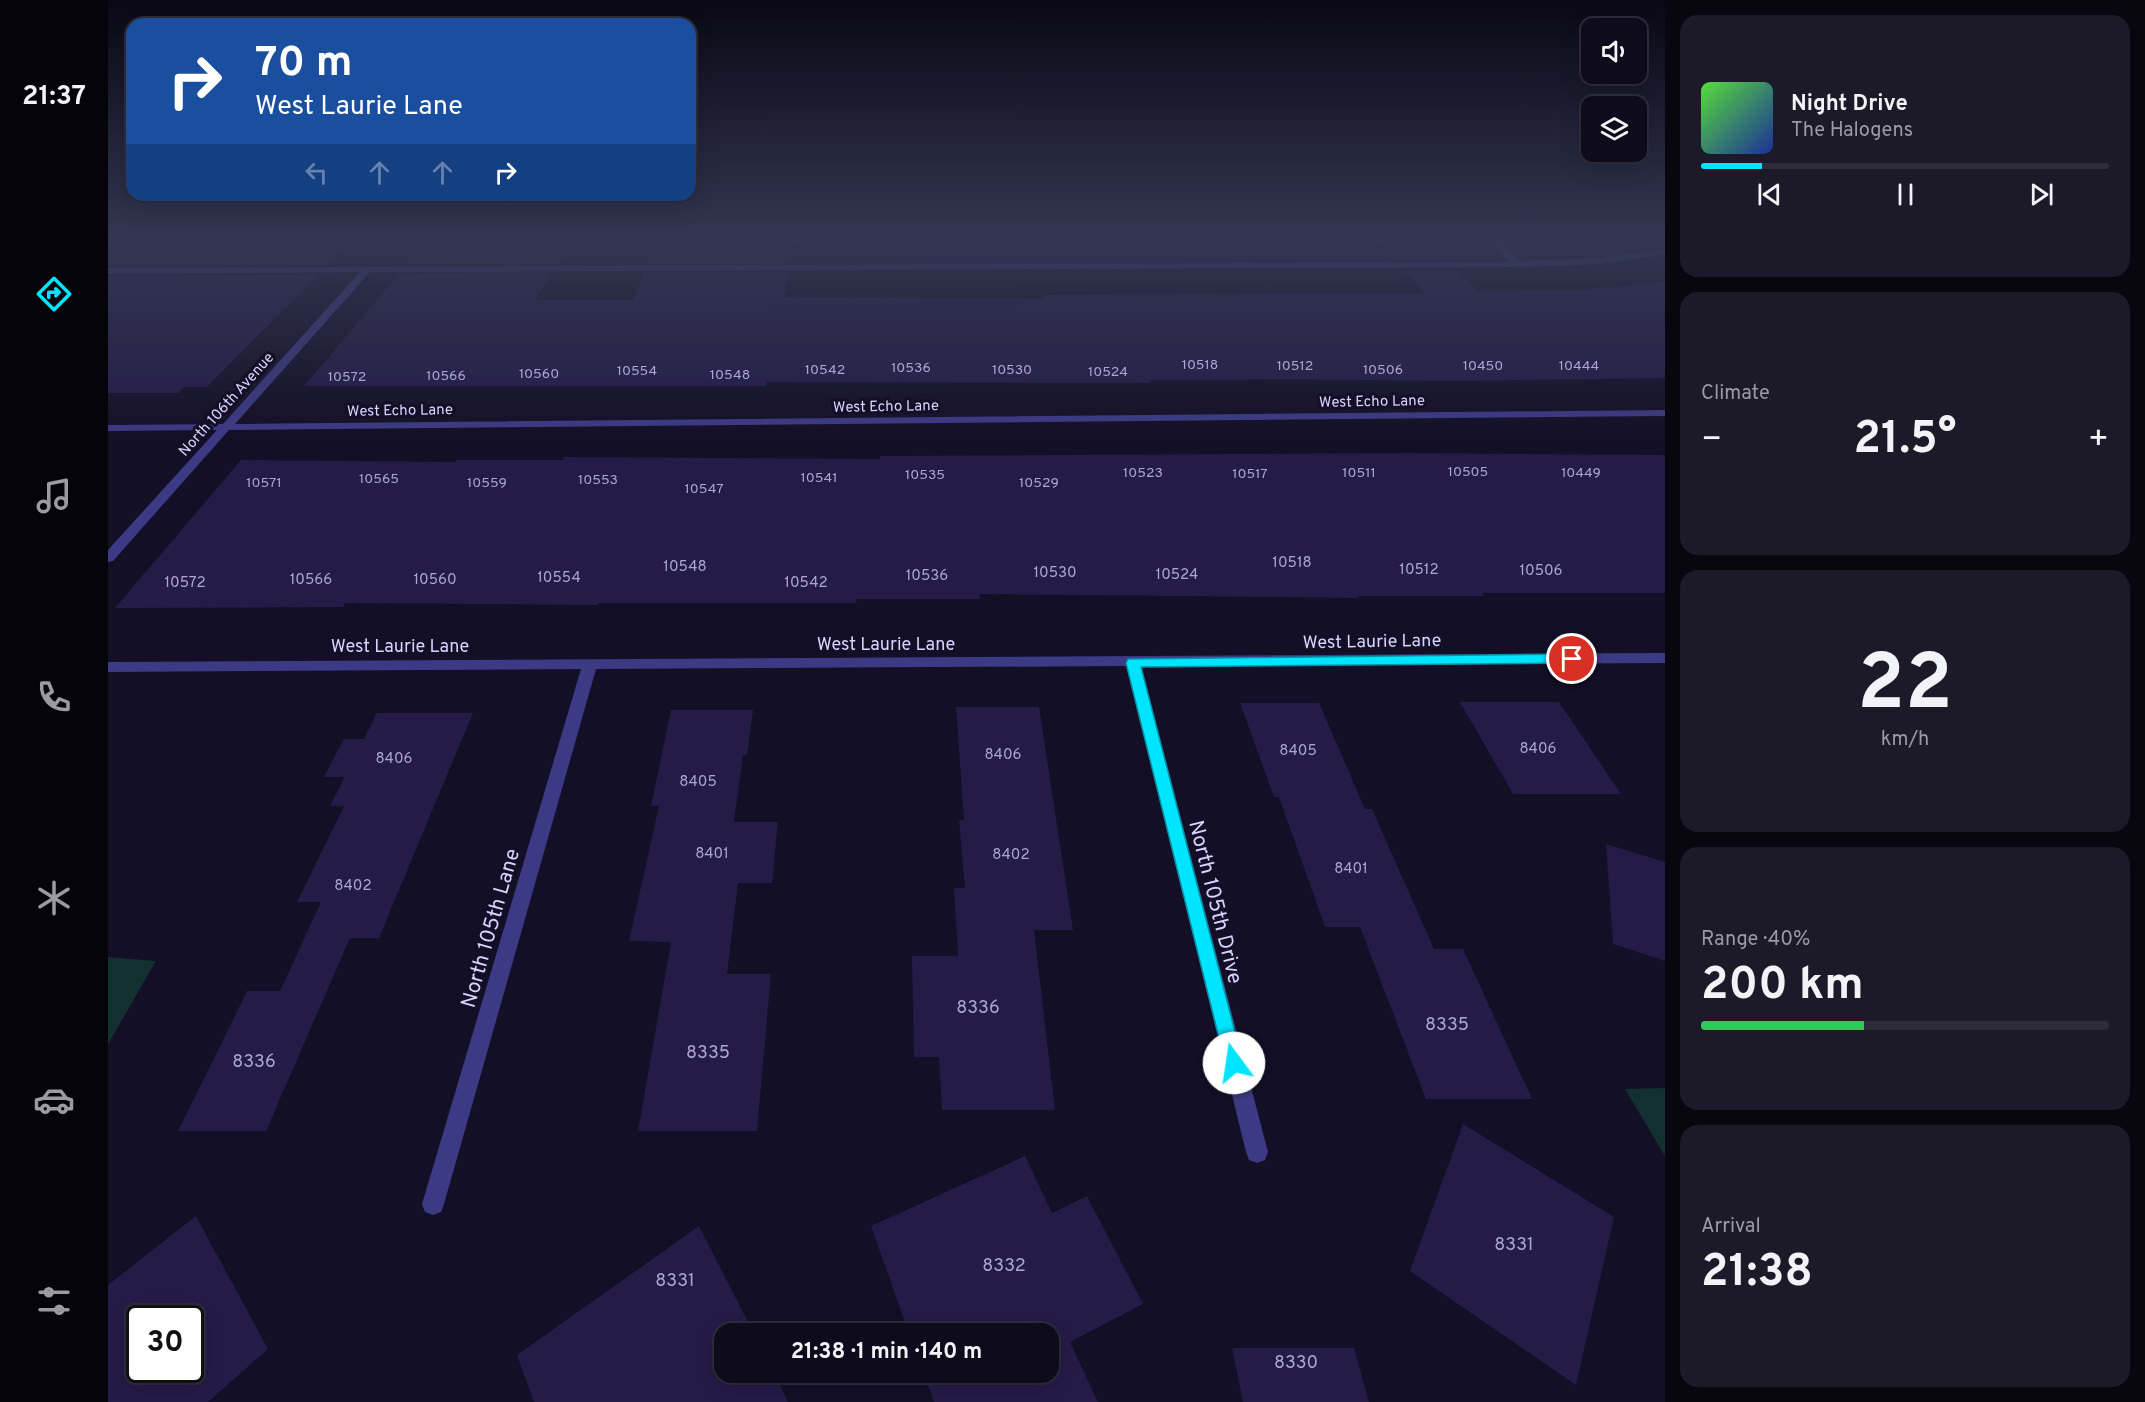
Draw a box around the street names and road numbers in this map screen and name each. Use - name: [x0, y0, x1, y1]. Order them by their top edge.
- street label: North 106th Avenue: [175, 349, 279, 461]
- street label: West Echo Lane: [1319, 392, 1425, 413]
- street label: West Echo Lane: [833, 397, 939, 418]
- street label: West Echo Lane: [347, 401, 453, 422]
- street label: West Laurie Lane: [1303, 630, 1442, 655]
- street label: West Laurie Lane: [817, 634, 955, 657]
- street label: West Laurie Lane: [331, 636, 469, 659]
- street label: North 105th Drive: [1181, 818, 1248, 987]
- street label: North 105th Lane: [456, 846, 527, 1011]

